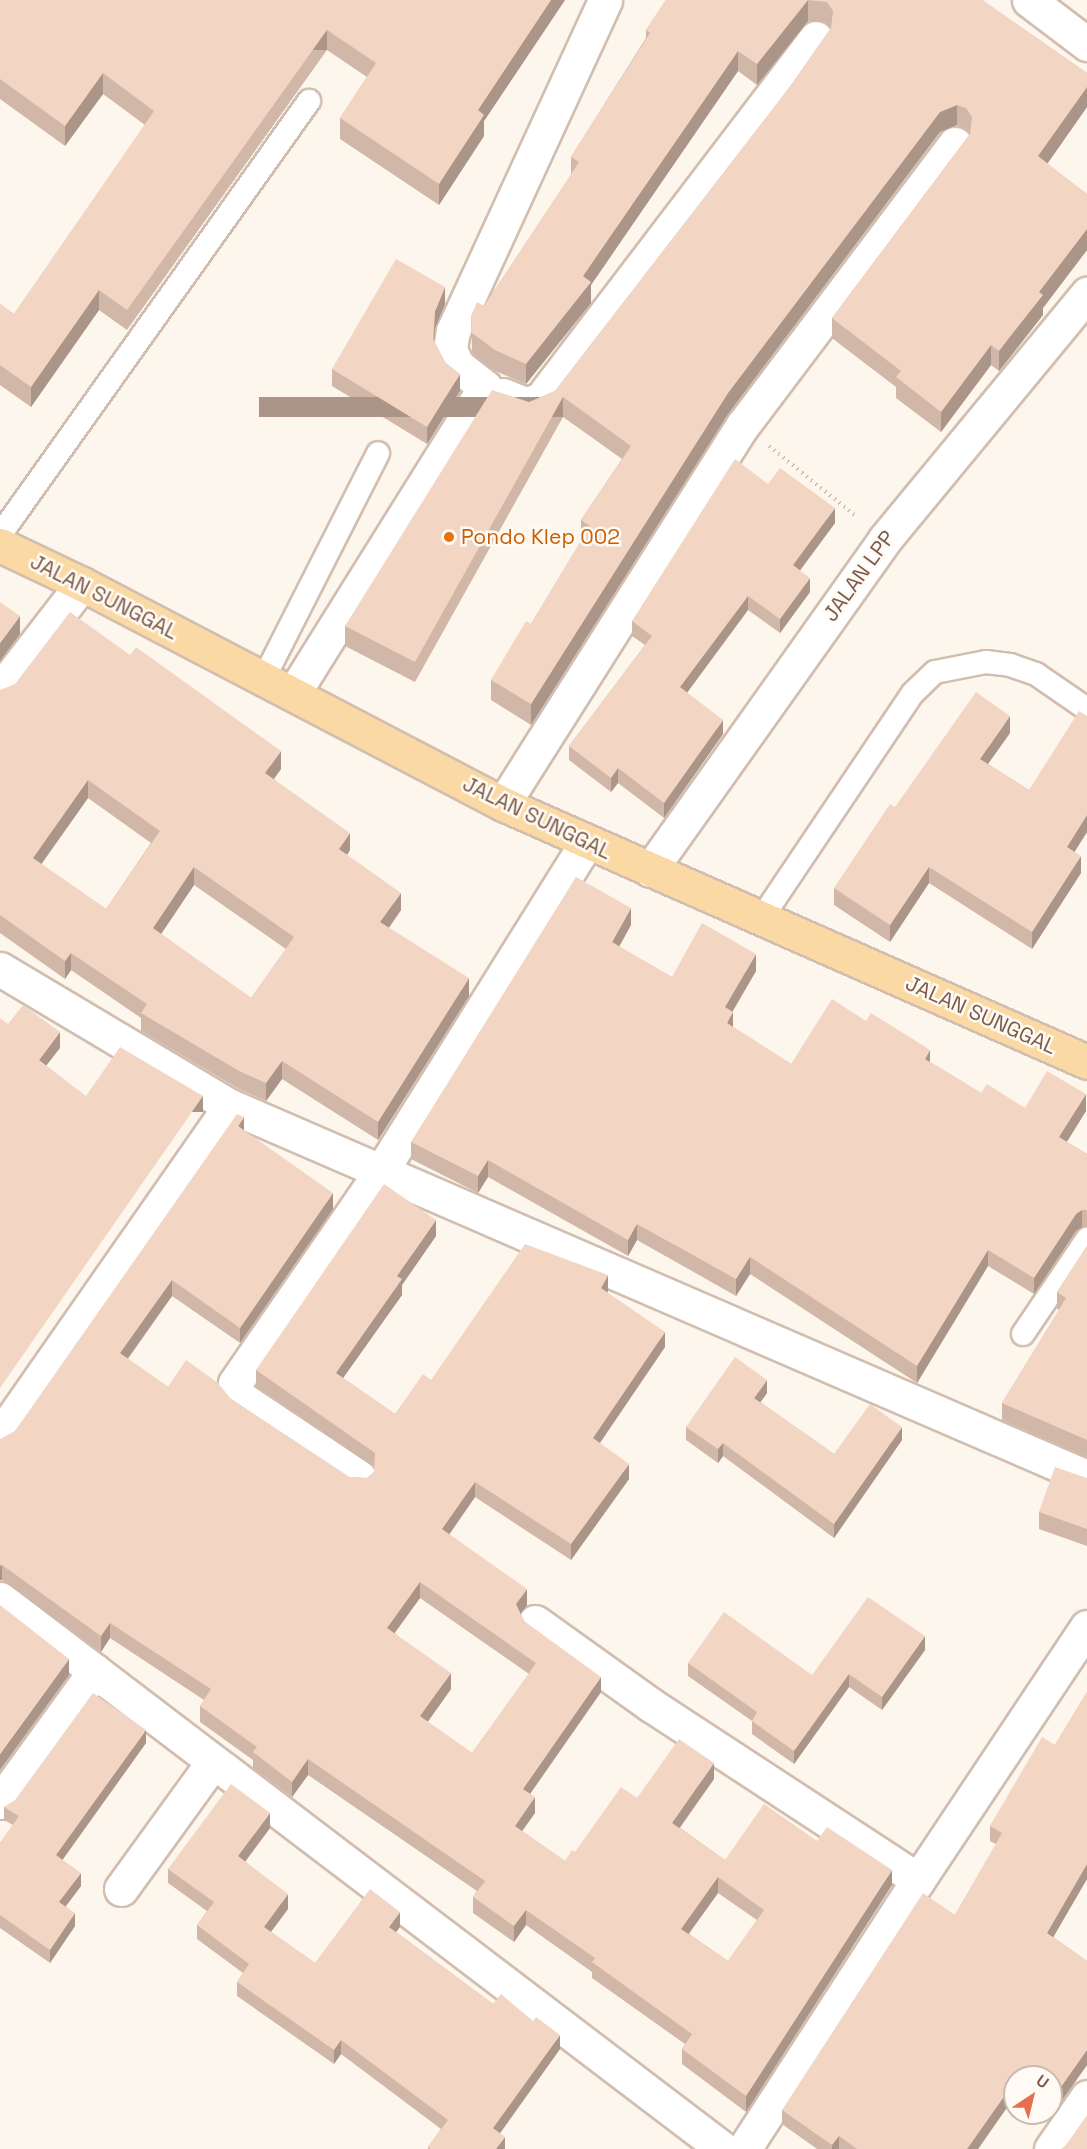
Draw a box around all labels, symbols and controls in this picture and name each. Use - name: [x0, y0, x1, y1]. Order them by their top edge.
- place label: Pondo Klep 002: [461, 524, 620, 550]
- street label: JALAN LPP: [818, 526, 900, 626]
- marker: Pondo Klep 002: [442, 530, 456, 544]
- street label: JALAN SUNGGAL: [26, 549, 182, 645]
- street label: JALAN SUNGGAL: [459, 771, 615, 865]
- street label: JALAN SUNGGAL: [902, 970, 1060, 1060]
- north arrow: [1003, 2065, 1063, 2125]
- text: U: [1032, 2070, 1053, 2093]

